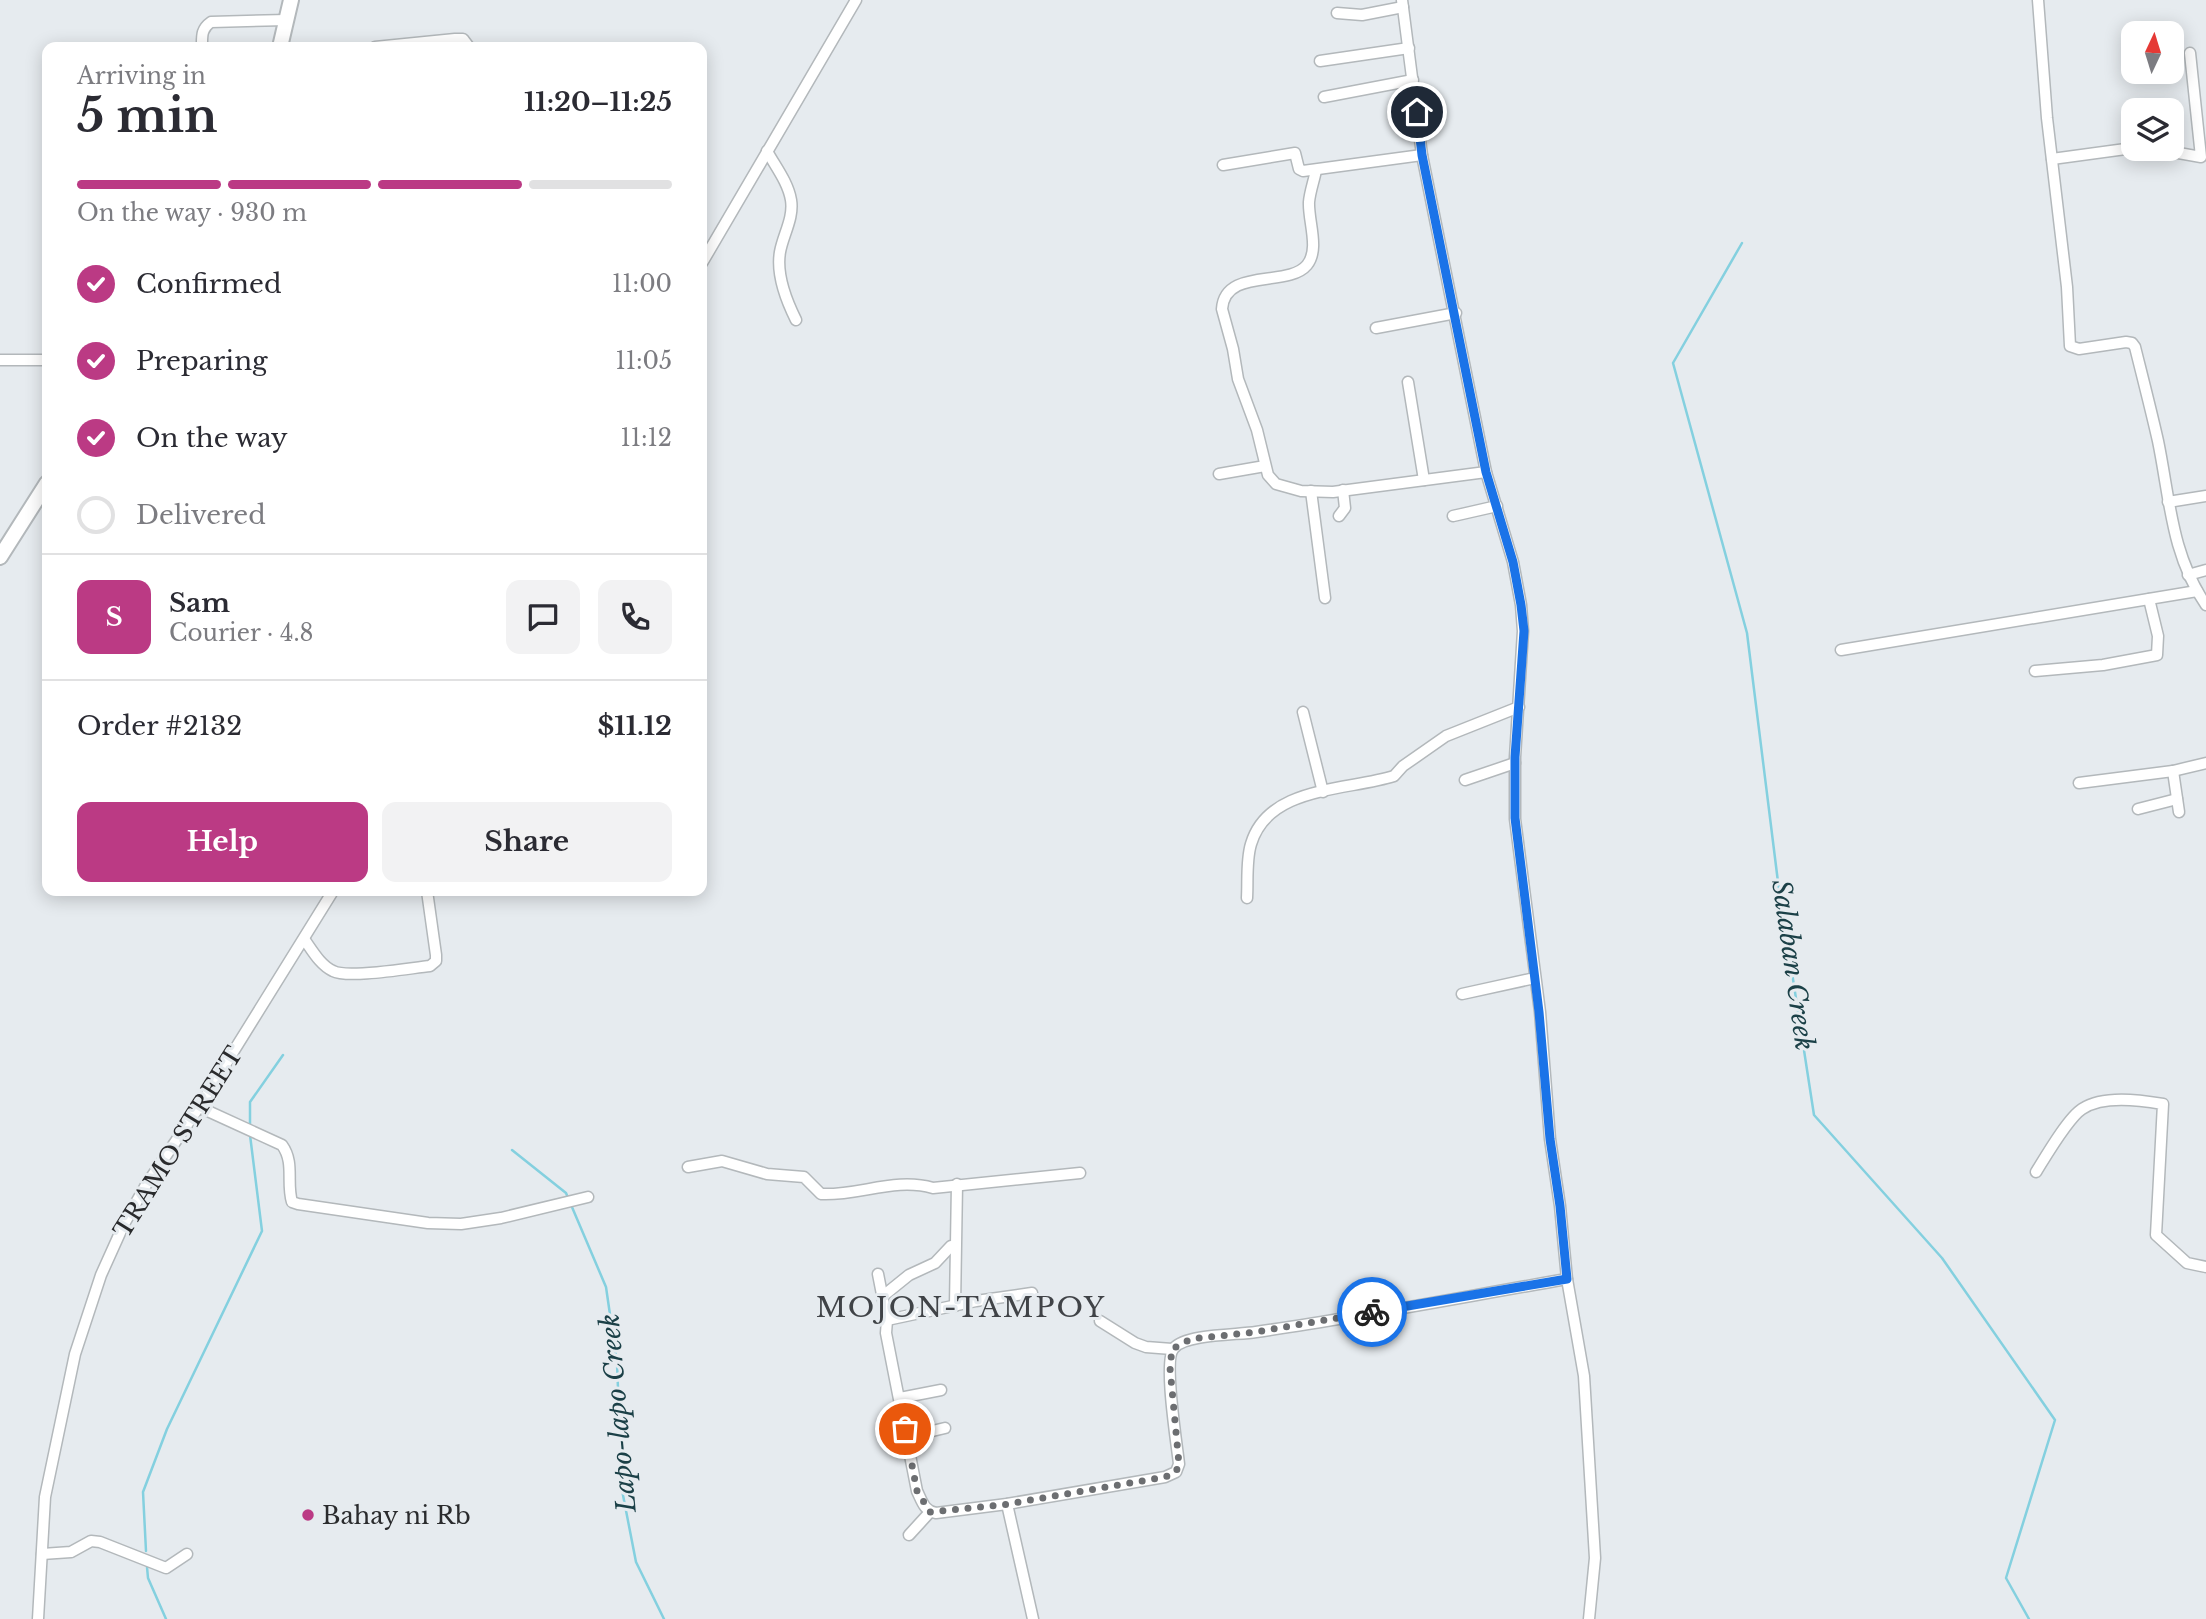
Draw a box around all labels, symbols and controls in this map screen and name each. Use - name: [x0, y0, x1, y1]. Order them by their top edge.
- north arrow: [2121, 21, 2184, 84]
- map controls: [2121, 21, 2184, 161]
- text: Arriving in: [77, 62, 206, 90]
- pin: [1387, 82, 1447, 142]
- text: 11:20–11:25: [524, 86, 672, 118]
- text: 5 min: [77, 87, 218, 144]
- icon: home: [1398, 93, 1436, 131]
- button: layers: [2121, 98, 2184, 161]
- text: On the way · 930 m: [77, 199, 307, 227]
- icon: check: [77, 265, 115, 303]
- text: Confirmed: [136, 268, 281, 300]
- text: 11:00: [612, 270, 672, 298]
- icon: check: [77, 342, 115, 380]
- text: Preparing: [136, 345, 268, 377]
- text: 11:05: [615, 347, 672, 375]
- icon: check: [77, 419, 115, 457]
- text: On the way: [136, 422, 288, 454]
- text: 11:12: [621, 424, 672, 452]
- text: Delivered: [136, 499, 266, 531]
- button: chat: [506, 580, 580, 654]
- button: phone: [598, 580, 672, 654]
- text: Sam: [169, 587, 230, 619]
- text: S: [105, 601, 123, 633]
- text: Courier · 4.8: [169, 619, 314, 647]
- text: Order #2132: [77, 710, 242, 742]
- text: $11.12: [598, 710, 672, 742]
- button: Help: [77, 802, 368, 882]
- button: Share: [382, 802, 672, 882]
- water label: Salaban Creek: [1765, 878, 1821, 1052]
- street label: TRAMO STREET: [107, 1041, 249, 1243]
- courier: [1337, 1277, 1407, 1347]
- district label: MOJON-TAMPOY: [816, 1290, 1106, 1325]
- icon: bike: [1353, 1293, 1391, 1331]
- water label: Lapo-lapo Creek: [593, 1312, 643, 1515]
- pin: [875, 1399, 935, 1459]
- icon: bag: [886, 1410, 924, 1448]
- place label: Bahay ni Rb: [322, 1501, 471, 1530]
- marker: Bahay ni Rb: [300, 1507, 316, 1523]

